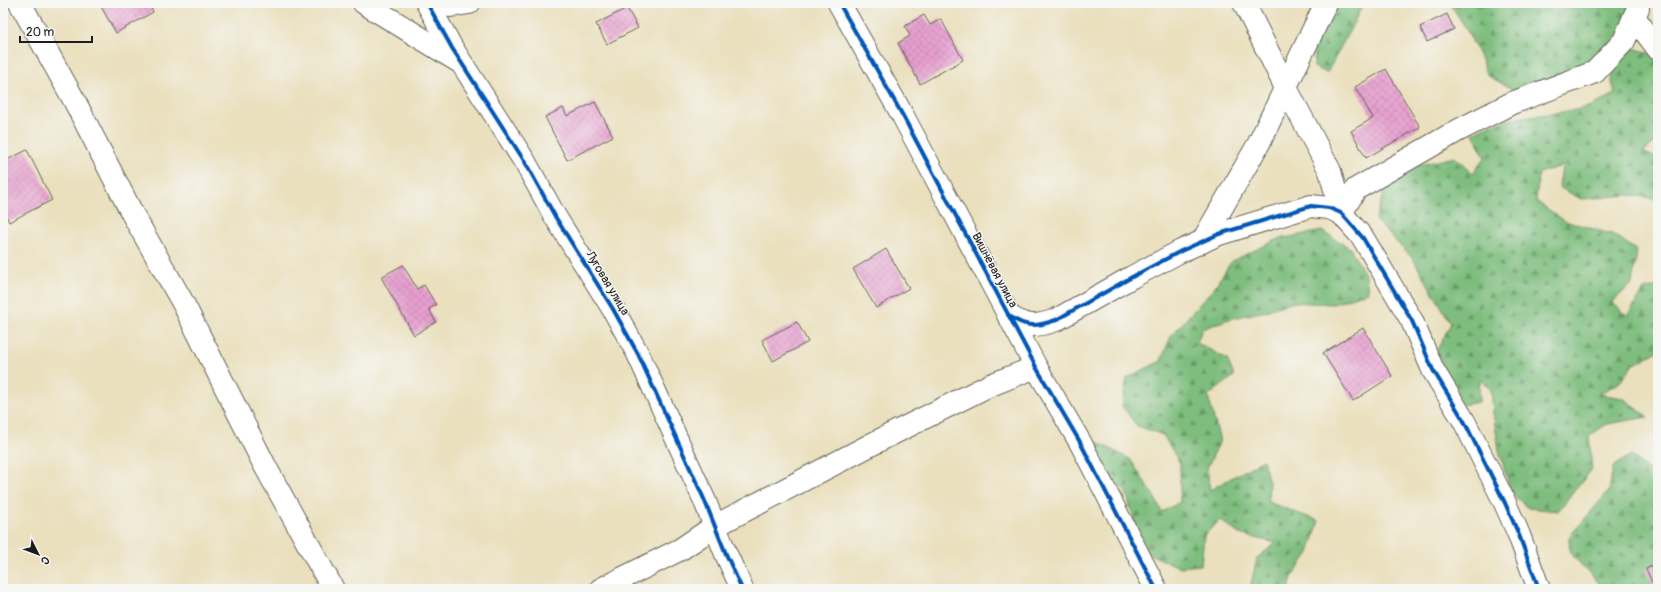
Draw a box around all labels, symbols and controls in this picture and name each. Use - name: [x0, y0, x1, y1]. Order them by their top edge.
- scale bar: [20, 18, 92, 44]
- text: 20 m: [26, 25, 55, 40]
- street label: Вишнёвая улица: [969, 230, 1021, 311]
- street label: Луговая улица: [582, 247, 633, 319]
- north arrow: [18, 534, 58, 574]
- text: С: [38, 553, 52, 567]

